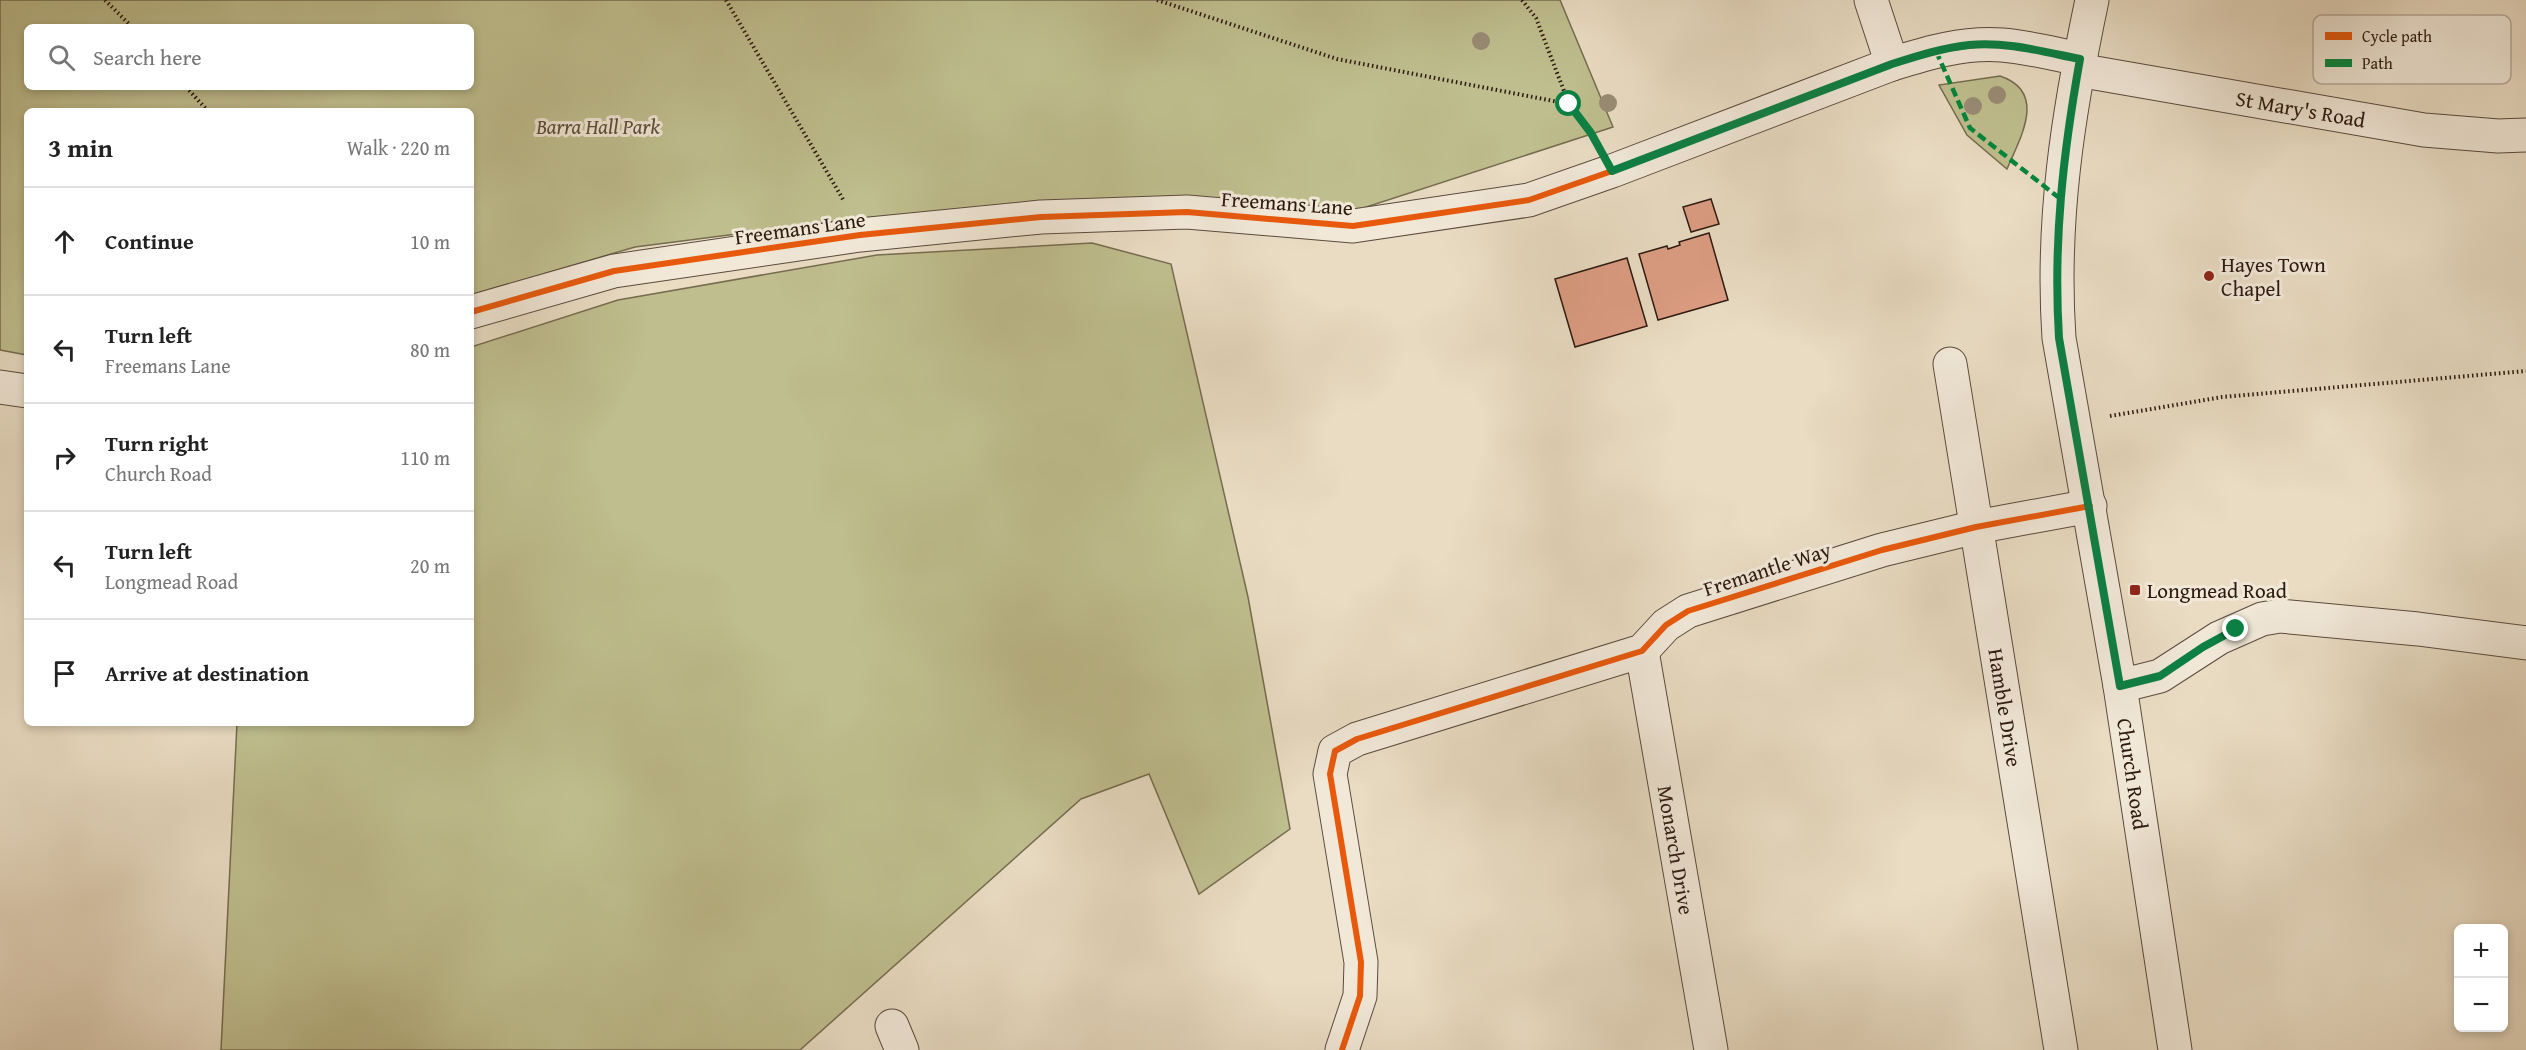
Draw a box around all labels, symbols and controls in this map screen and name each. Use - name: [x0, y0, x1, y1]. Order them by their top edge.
- legend: [2313, 15, 2511, 84]
- search box: [24, 24, 474, 90]
- text: Cycle path: [2362, 24, 2432, 48]
- icon: search: [45, 41, 78, 74]
- text: Search here: [93, 41, 202, 73]
- text: Path: [2362, 51, 2393, 75]
- street label: St Mary's Road: [2234, 82, 2369, 135]
- route start: [1555, 90, 1581, 116]
- park label: Barra Hall Park: [535, 111, 660, 142]
- text: 3 min: [48, 128, 113, 167]
- text: Walk · 220 m: [347, 133, 450, 162]
- street label: Freemans Lane: [1220, 183, 1354, 223]
- street label: Freemans Lane: [733, 203, 868, 253]
- icon: ahead: [48, 225, 81, 258]
- text: Continue: [105, 225, 194, 257]
- text: 10 m: [410, 227, 450, 256]
- place label: Hayes Town Chapel: [2221, 249, 2326, 304]
- marker: Hayes Town Chapel: [2202, 269, 2216, 283]
- text: Turn left: [105, 319, 192, 351]
- icon: left: [48, 333, 81, 366]
- text: 80 m: [410, 335, 450, 364]
- text: Freemans Lane: [105, 351, 231, 380]
- text: Turn right: [105, 427, 208, 459]
- icon: right: [48, 441, 81, 474]
- text: 110 m: [400, 443, 450, 472]
- text: Church Road: [105, 459, 212, 488]
- street label: Fremantle Way: [1699, 534, 1835, 604]
- text: Turn left: [105, 535, 192, 567]
- icon: left: [48, 549, 81, 582]
- text: 20 m: [410, 551, 450, 580]
- text: Longmead Road: [105, 567, 238, 596]
- place label: Longmead Road: [2147, 575, 2288, 606]
- marker: Longmead Road: [2128, 583, 2142, 597]
- route end: [2222, 615, 2248, 641]
- street label: Hamble Drive: [1981, 646, 2030, 769]
- icon: arrive: [48, 657, 81, 690]
- text: Arrive at destination: [105, 657, 309, 689]
- street label: Church Road: [2110, 716, 2157, 833]
- street label: Monarch Drive: [1650, 783, 1703, 917]
- map controls: [2454, 924, 2508, 1032]
- button: +: [2454, 924, 2508, 978]
- button: −: [2454, 978, 2508, 1032]

